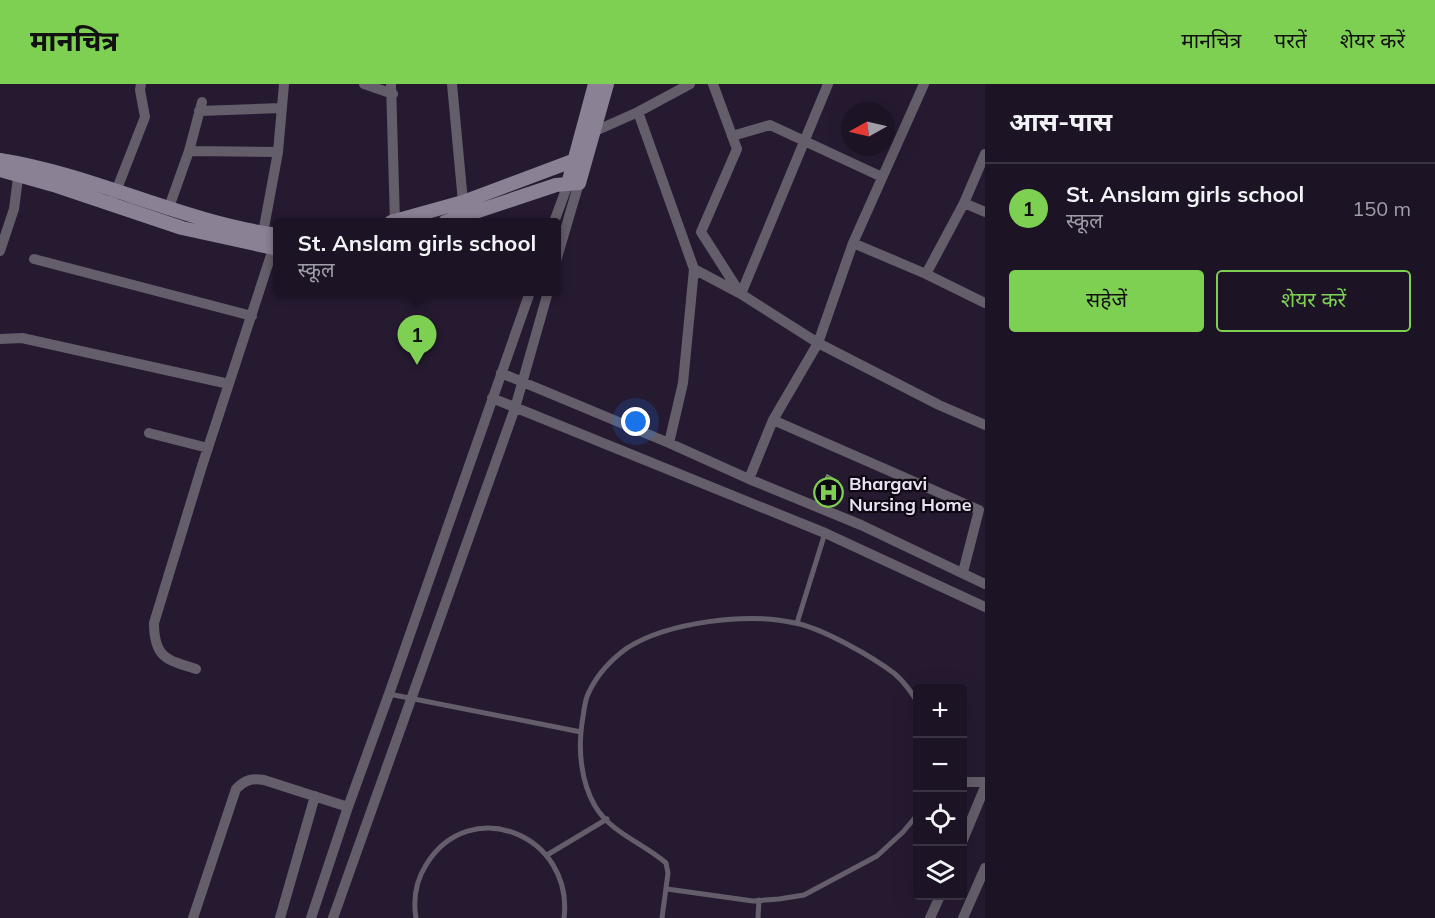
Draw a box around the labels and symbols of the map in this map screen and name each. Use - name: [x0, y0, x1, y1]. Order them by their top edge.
- north arrow: [841, 102, 895, 156]
- pin: 1: [398, 316, 436, 365]
- your location: [621, 407, 650, 436]
- place label: Bhargavi Nursing Home: [849, 472, 972, 516]
- hospital icon: Bhargavi Nursing Home: [812, 477, 844, 509]

